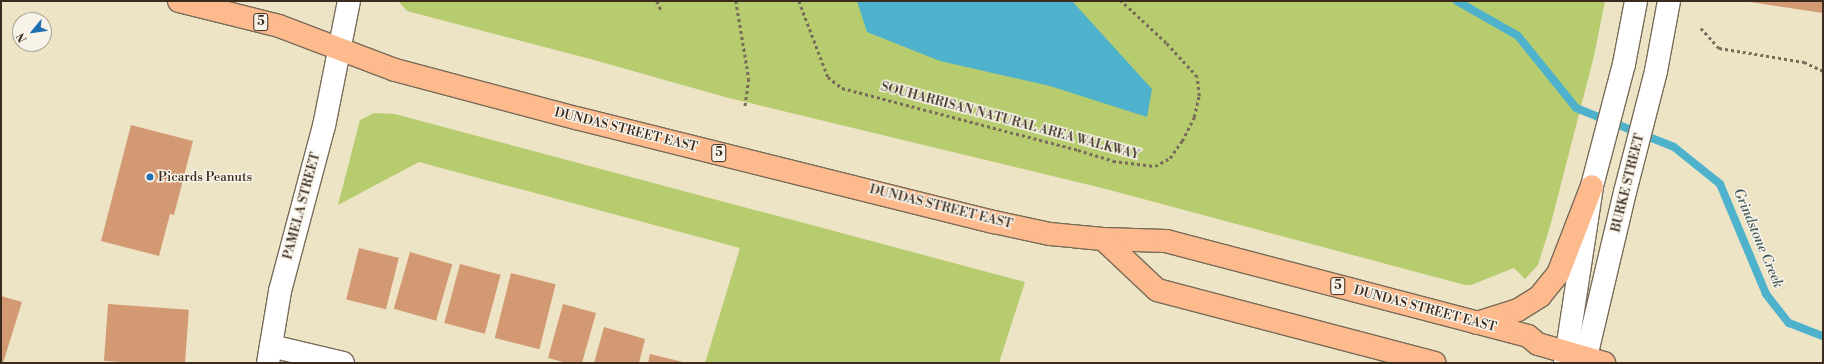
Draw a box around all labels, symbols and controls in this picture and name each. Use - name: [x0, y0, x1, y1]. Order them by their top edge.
- north arrow: [12, 12, 52, 52]
- road number: 5: [253, 12, 269, 32]
- text: N: [14, 30, 31, 45]
- street label: SOUHARRISAN NATURAL AREA WALKWAY: [879, 79, 1141, 163]
- street label: DUNDAS STREET EAST: [553, 105, 699, 155]
- street label: BURKE STREET: [1608, 132, 1648, 234]
- road number: 5: [711, 143, 727, 163]
- street label: PAMELA STREET: [280, 151, 324, 261]
- place label: Picards Peanuts: [158, 169, 252, 185]
- marker: Picards Peanuts: [145, 172, 155, 182]
- street label: DUNDAS STREET EAST: [868, 182, 1014, 232]
- water label: Grindstone Creek: [1729, 186, 1787, 290]
- road number: 5: [1330, 276, 1346, 296]
- street label: DUNDAS STREET EAST: [1352, 282, 1498, 336]

